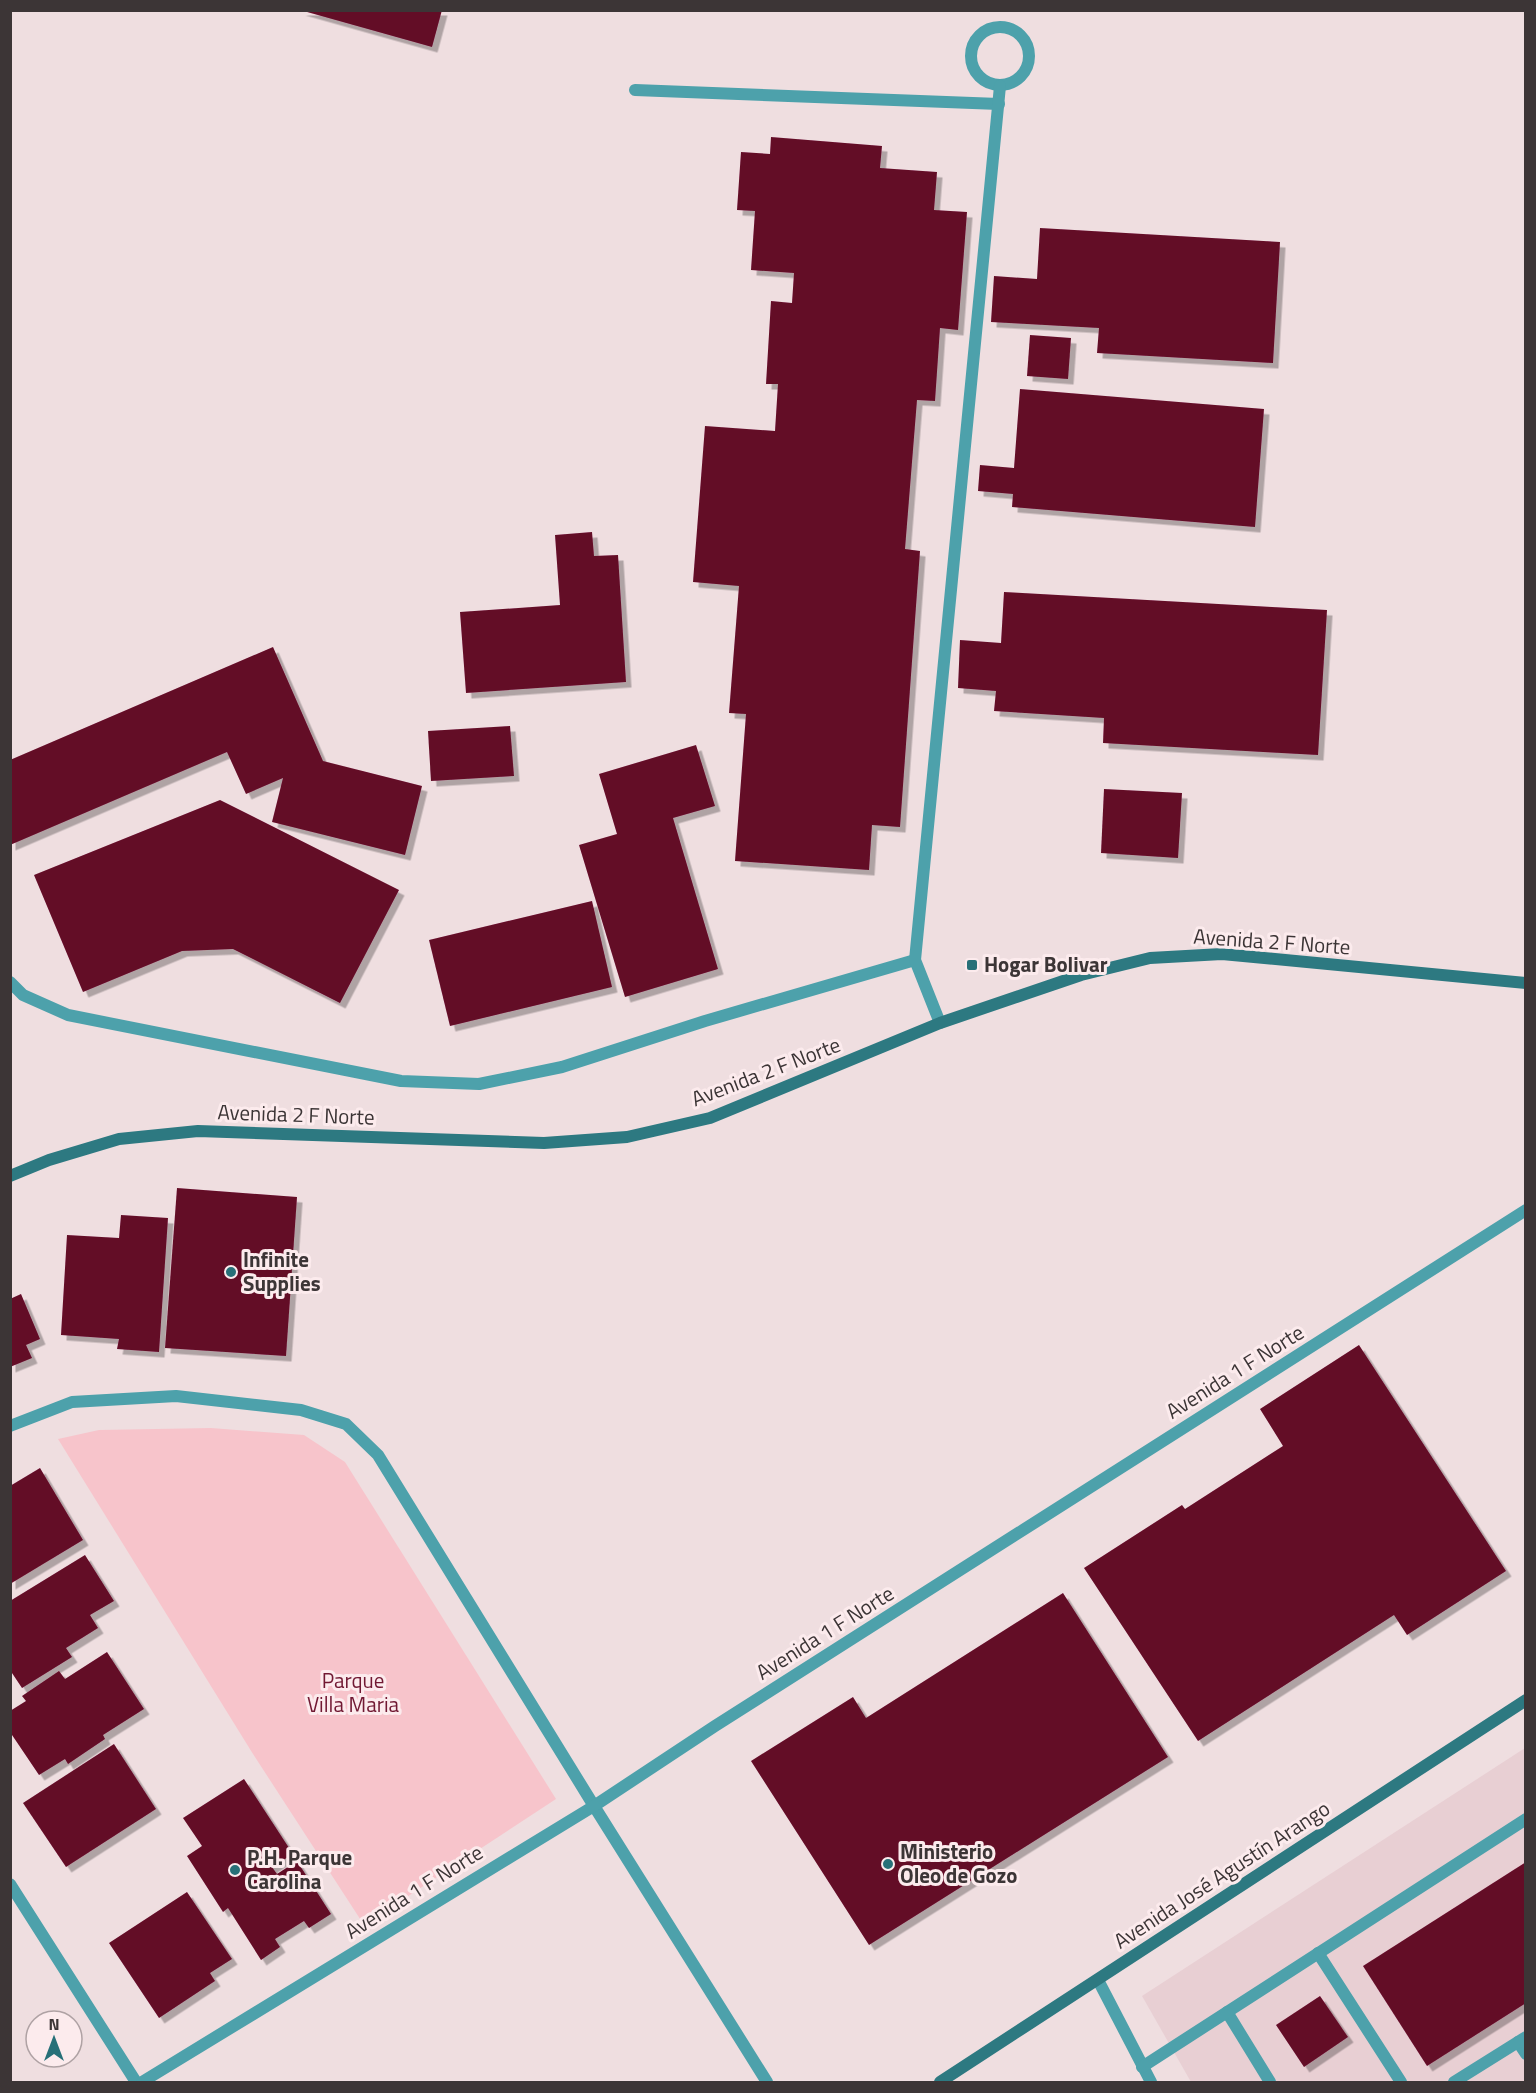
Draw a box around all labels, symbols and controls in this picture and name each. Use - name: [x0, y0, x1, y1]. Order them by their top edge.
- street label: Avenida 2 F Norte: [1193, 920, 1352, 962]
- place label: Hogar Bolivar: [984, 948, 1108, 980]
- marker: Hogar Bolivar: [965, 958, 979, 972]
- street label: Avenida 2 F Norte: [687, 1028, 845, 1114]
- street label: Avenida 2 F Norte: [217, 1095, 375, 1133]
- place label: Infinite Supplies: [243, 1243, 321, 1299]
- marker: Infinite Supplies: [224, 1265, 238, 1279]
- street label: Avenida 1 F Norte: [1159, 1316, 1310, 1426]
- street label: Avenida 1 F Norte: [749, 1577, 900, 1687]
- park label: Parque Villa Maria: [307, 1664, 400, 1720]
- street label: Avenida José Agustín Arango: [1107, 1792, 1336, 1956]
- place label: Ministerio Oleo de Gozo: [900, 1835, 1017, 1891]
- street label: Avenida 1 F Norte: [338, 1836, 489, 1946]
- place label: P.H. Parque Carolina: [247, 1841, 352, 1897]
- marker: Ministerio Oleo de Gozo: [881, 1857, 895, 1871]
- marker: P.H. Parque Carolina: [228, 1863, 242, 1877]
- north arrow: [24, 2009, 84, 2069]
- text: N: [48, 2012, 60, 2036]

